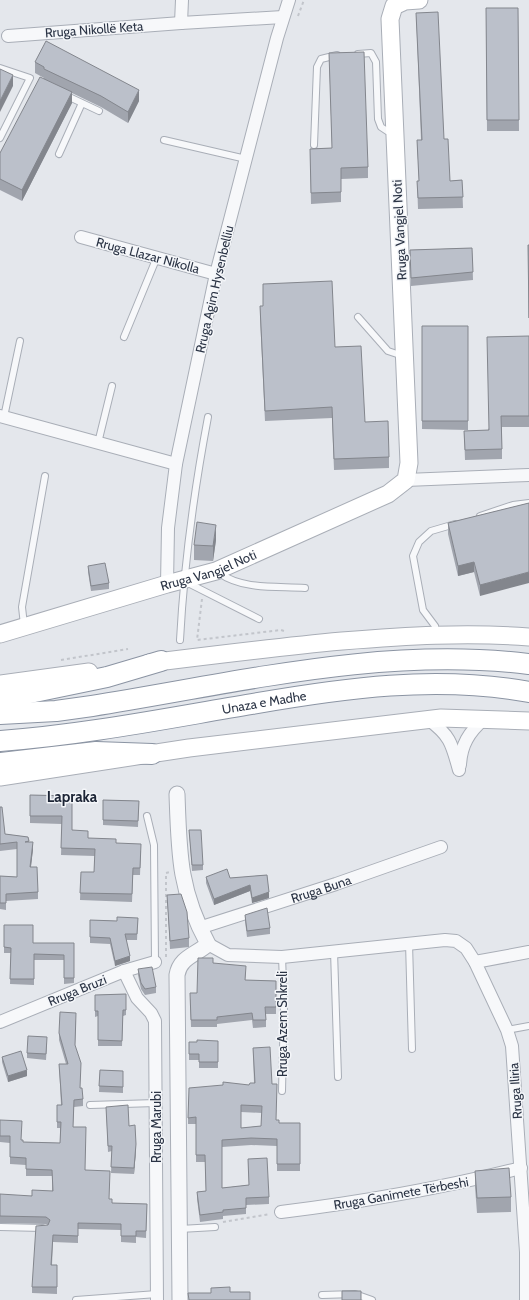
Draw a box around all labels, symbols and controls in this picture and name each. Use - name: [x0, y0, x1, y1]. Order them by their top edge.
- street label: Rruga Nikollë Keta: [44, 18, 145, 40]
- street label: Rruga Vangjel Noti: [388, 179, 411, 281]
- street label: Rruga Agim Hysenbelliu: [192, 223, 237, 354]
- street label: Rruga Llazar Nikolla: [95, 234, 202, 277]
- street label: Rruga Vangjel Noti: [158, 546, 259, 594]
- street label: Unaza e Madhe: [221, 687, 308, 717]
- district label: Lapraka: [47, 788, 98, 806]
- street label: Rruga Buna: [289, 871, 354, 906]
- street label: Rruga Bruzi: [45, 971, 109, 1009]
- street label: Rruga Azem Shkreli: [274, 971, 290, 1077]
- street label: Rruga Iliria: [505, 1062, 525, 1120]
- street label: Rruga Marubi: [148, 1091, 164, 1163]
- street label: Rruga Ganimete Tërbeshi: [332, 1173, 470, 1213]

